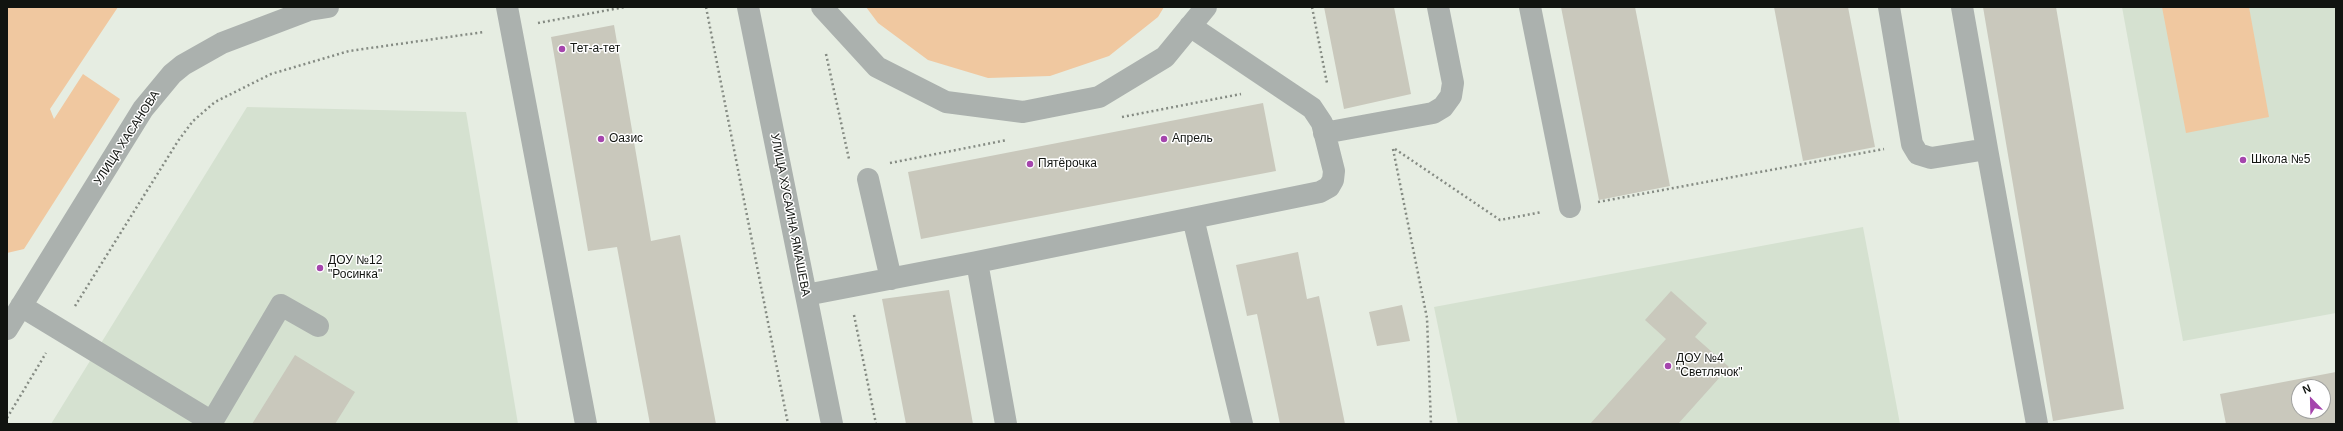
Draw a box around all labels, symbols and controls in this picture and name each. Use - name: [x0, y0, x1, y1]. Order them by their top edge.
- place label: Тет-а-тет: [570, 42, 620, 56]
- marker: Тет-а-тет: [557, 44, 567, 54]
- street label: УЛИЦА ХАСАНОВА: [91, 88, 163, 188]
- place label: Оазис: [609, 132, 643, 146]
- street label: УЛИЦА ХУСАИНА ЯМАШЕВА: [767, 132, 813, 298]
- place label: Апрель: [1172, 132, 1213, 146]
- marker: Оазис: [596, 134, 606, 144]
- marker: Апрель: [1159, 134, 1169, 144]
- place label: Школа №5: [2251, 153, 2310, 167]
- marker: Школа №5: [2238, 155, 2248, 165]
- place label: Пятёрочка: [1038, 157, 1097, 171]
- marker: Пятёрочка: [1025, 159, 1035, 169]
- place label: ДОУ №12 "Росинка": [328, 254, 382, 282]
- marker: ДОУ №12 "Росинка": [315, 263, 325, 273]
- place label: ДОУ №4 "Светлячок": [1676, 352, 1743, 380]
- marker: ДОУ №4 "Светлячок": [1663, 361, 1673, 371]
- north arrow: [2291, 379, 2331, 419]
- text: N: [2301, 382, 2313, 396]

